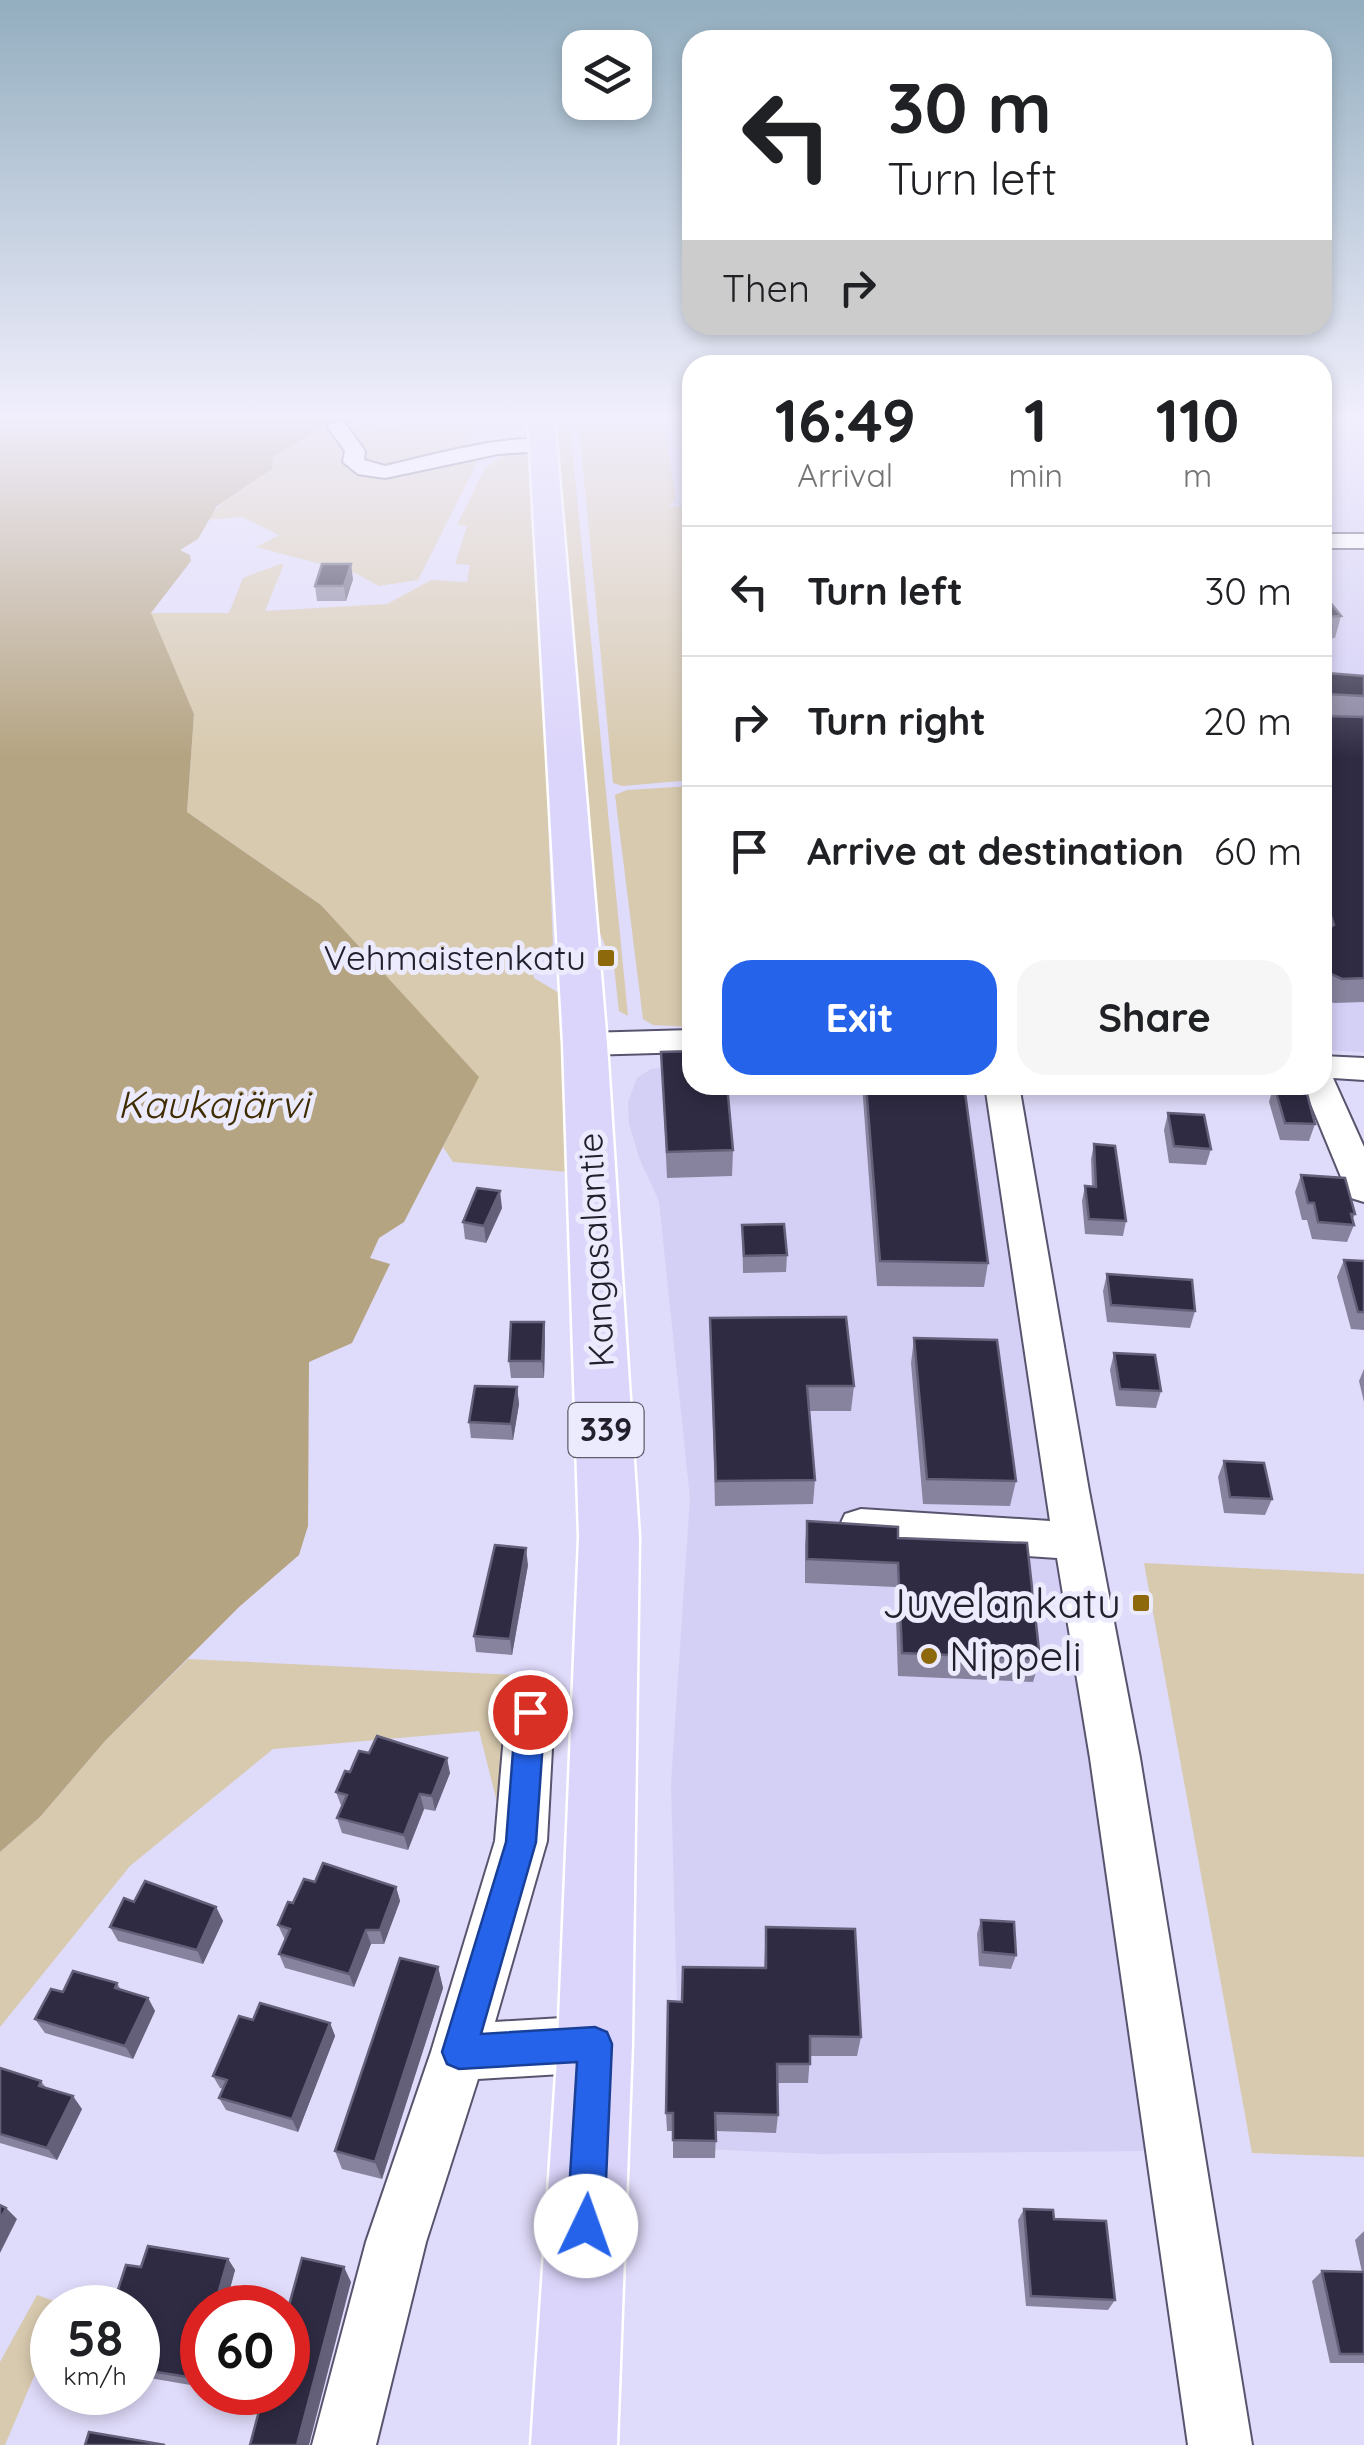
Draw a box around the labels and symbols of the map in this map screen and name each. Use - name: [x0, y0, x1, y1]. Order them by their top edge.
- place label: Vehmaistenkatu: [324, 935, 586, 979]
- marker: Vehmaistenkatu: [595, 947, 617, 969]
- water label: Kaukajärvi: [117, 1080, 312, 1128]
- street label: Kangasalantie: [567, 1132, 623, 1368]
- road number: 339: [568, 1403, 644, 1457]
- place label: Juvelankatu: [882, 1576, 1121, 1629]
- marker: Juvelankatu: [1130, 1592, 1152, 1614]
- place label: Nippeli: [949, 1629, 1082, 1682]
- marker: Nippeli: [918, 1645, 940, 1667]
- pin: [488, 1670, 573, 1755]
- position arrow: [534, 2174, 638, 2278]
- speed limit sign: 60: [180, 2285, 310, 2415]

